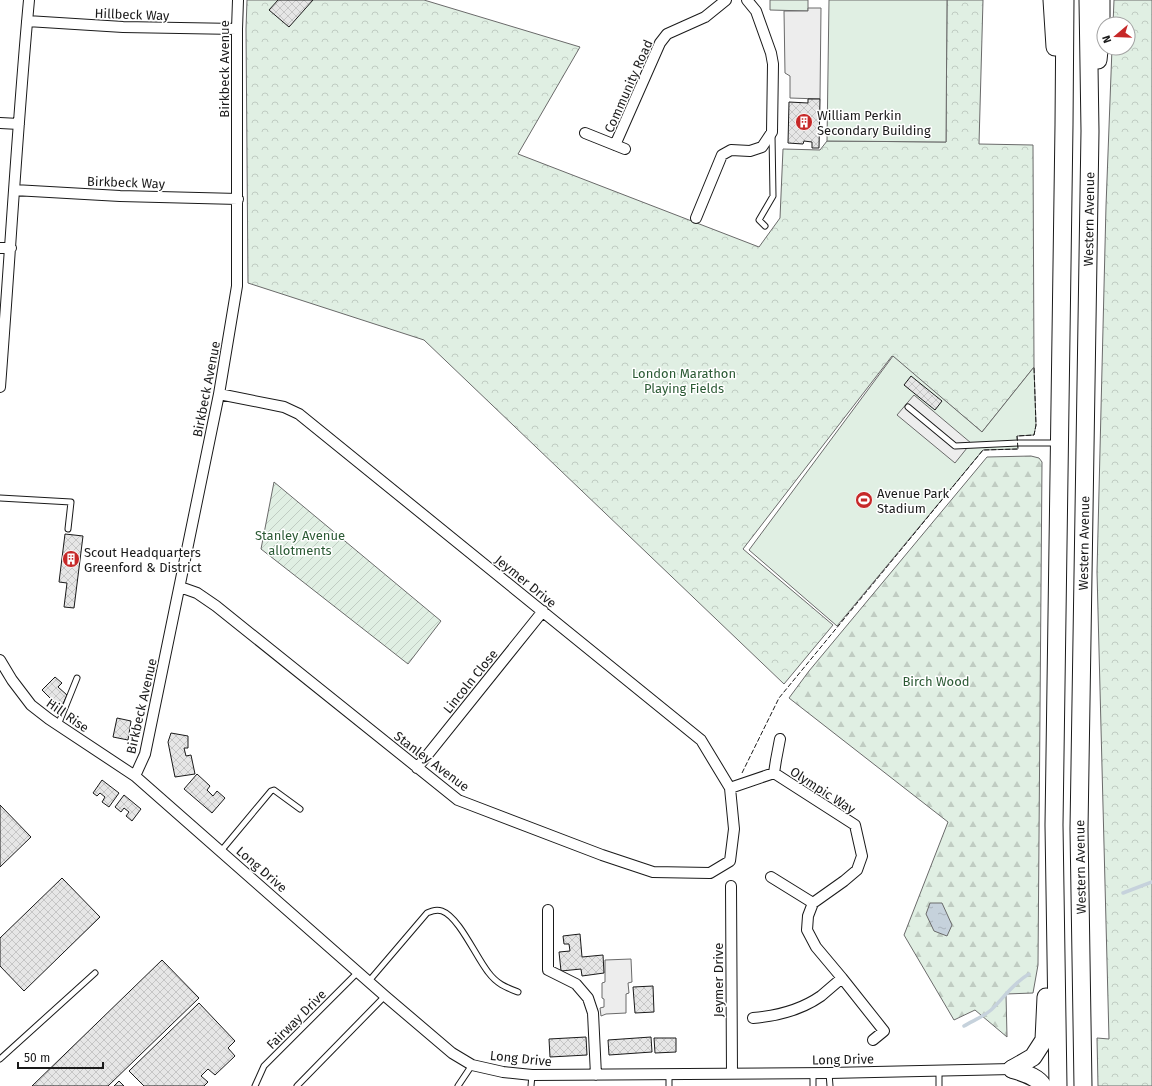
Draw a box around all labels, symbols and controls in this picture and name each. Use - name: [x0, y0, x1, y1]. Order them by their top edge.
- street label: Hillbeck Way: [94, 6, 170, 23]
- north arrow: [1096, 16, 1136, 56]
- street label: Birkbeck Avenue: [217, 20, 232, 118]
- text: N: [1100, 34, 1114, 45]
- street label: Community Road: [601, 37, 656, 135]
- place label: William Perkin Secondary Building: [817, 108, 931, 138]
- building icon: William Perkin Secondary Building: [794, 112, 814, 132]
- street label: Western Avenue: [1081, 172, 1097, 267]
- street label: Birkbeck Way: [87, 174, 166, 191]
- street label: Birkbeck Avenue: [190, 340, 223, 438]
- park label: London Marathon Playing Fields: [632, 366, 736, 396]
- place label: Avenue Park Stadium: [877, 486, 950, 516]
- sports icon: Avenue Park Stadium: [854, 490, 874, 510]
- street label: Western Avenue: [1076, 496, 1092, 591]
- park label: Stanley Avenue allotments: [255, 528, 345, 558]
- place label: Scout Headquarters Greenford & District: [84, 545, 202, 575]
- building icon: Scout Headquarters Greenford & District: [61, 549, 81, 569]
- street label: Jeymer Drive: [492, 552, 559, 611]
- street label: Lincoln Close: [440, 646, 501, 716]
- street label: Birkbeck Avenue: [123, 657, 160, 755]
- park label: Birch Wood: [902, 674, 970, 689]
- street label: Hill Rise: [44, 695, 92, 735]
- street label: Stanley Avenue: [391, 728, 472, 795]
- street label: Olympic Way: [787, 764, 859, 817]
- street label: Western Avenue: [1072, 820, 1089, 914]
- street label: Long Drive: [233, 843, 290, 895]
- street label: Jeymer Drive: [711, 943, 726, 1017]
- street label: Fairway Drive: [264, 987, 329, 1052]
- scale bar: [18, 1044, 103, 1070]
- street label: Long Drive: [489, 1048, 553, 1069]
- text: 50 m: [24, 1051, 50, 1065]
- street label: Long Drive: [812, 1051, 874, 1068]

